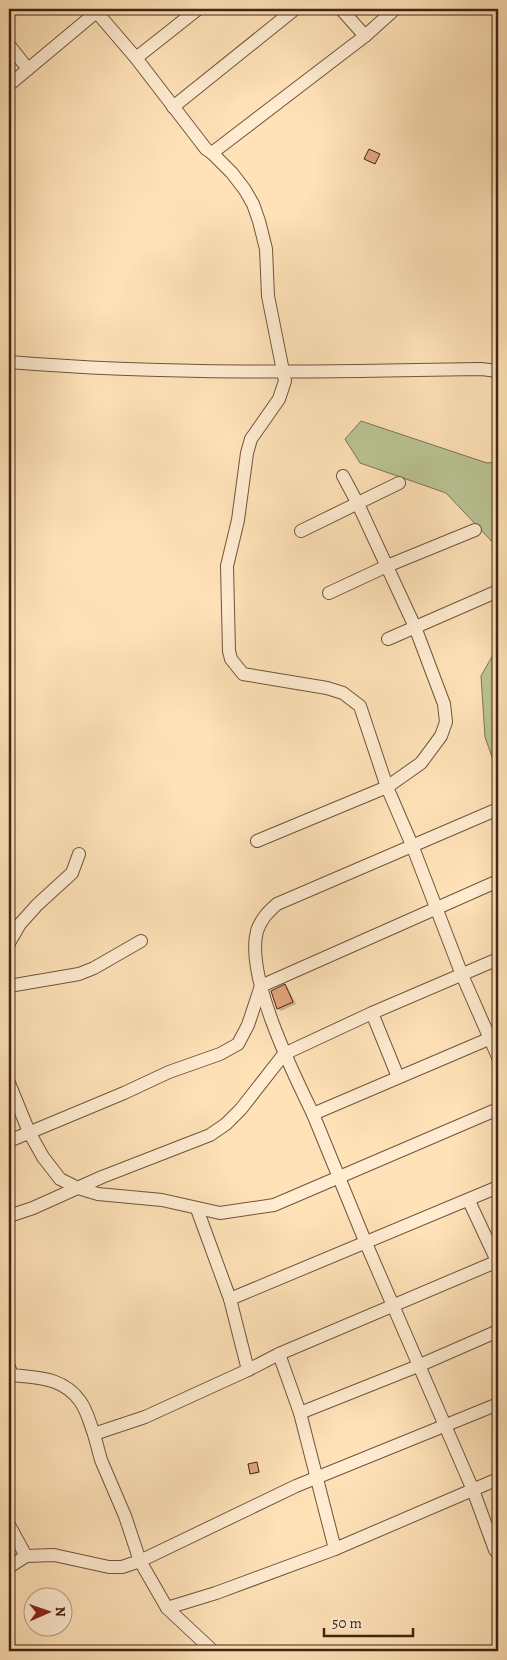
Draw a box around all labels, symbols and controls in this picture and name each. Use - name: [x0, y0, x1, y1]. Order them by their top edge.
- north arrow: [22, 1588, 72, 1638]
- scale bar: [324, 1605, 413, 1637]
- text: N: [51, 1606, 70, 1617]
- text: 50 m: [332, 1613, 362, 1633]

